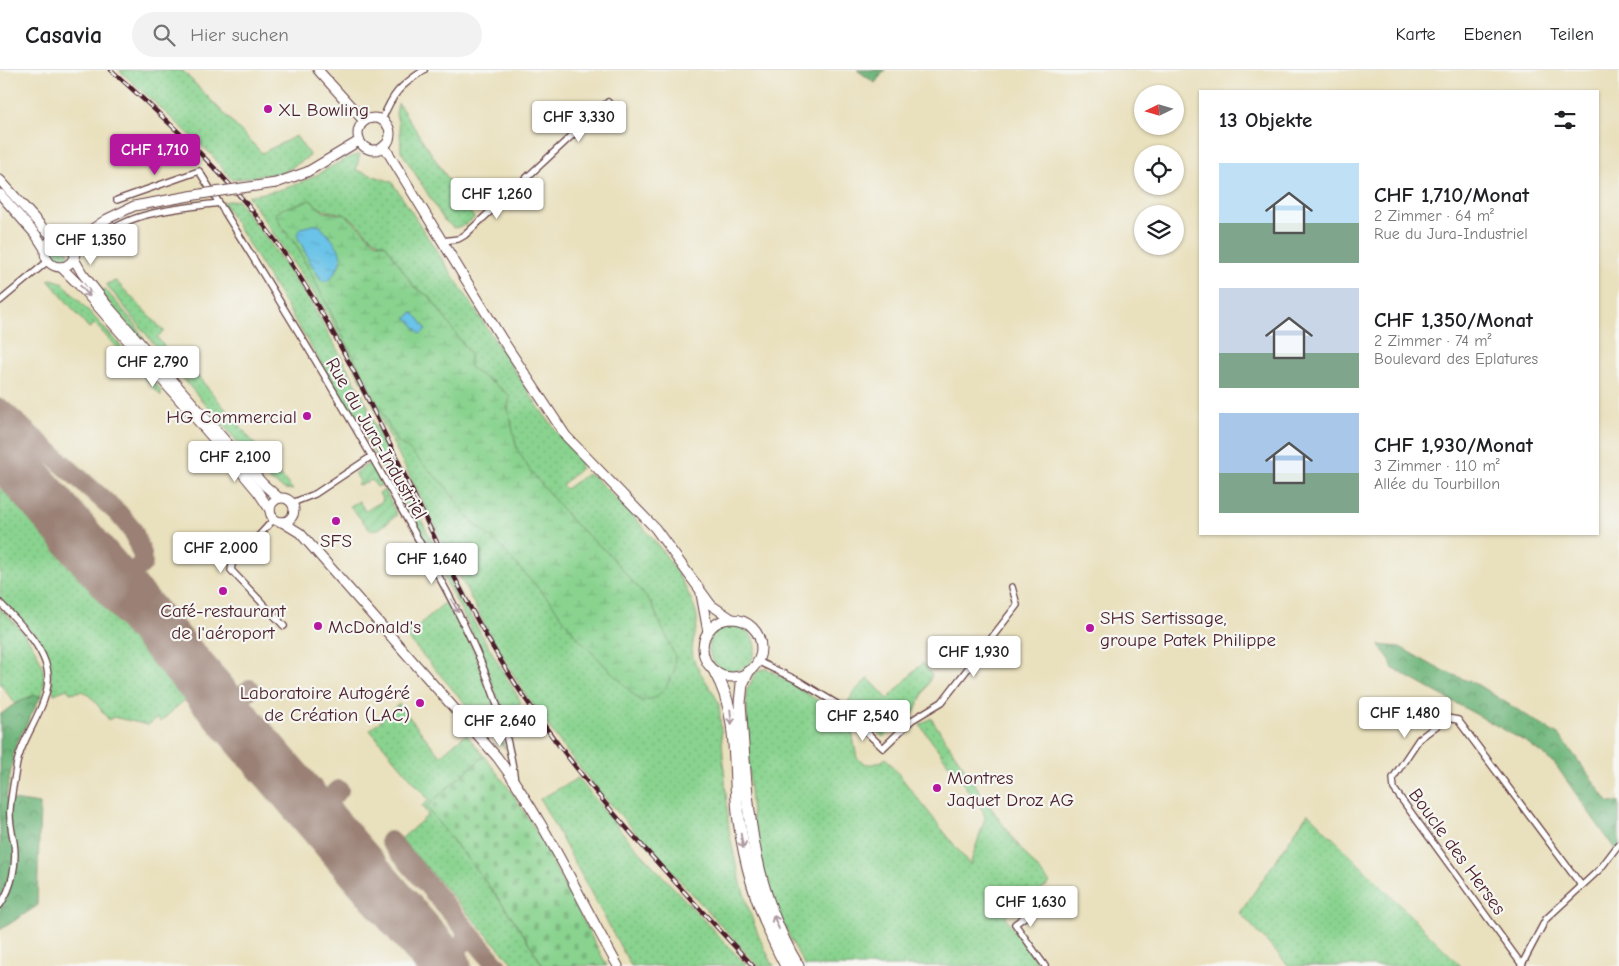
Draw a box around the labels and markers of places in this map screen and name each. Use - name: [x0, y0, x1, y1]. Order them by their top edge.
- place label: XL Bowling: [278, 99, 369, 121]
- pin: CHF 3,330: [522, 100, 636, 143]
- marker: XL Bowling: [262, 103, 274, 115]
- pin: CHF 1,710: [98, 134, 212, 176]
- pin: CHF 1,260: [440, 178, 554, 220]
- pin: CHF 1,350: [34, 224, 148, 266]
- pin: CHF 2,790: [96, 346, 210, 388]
- place label: HG Commercial: [166, 406, 297, 428]
- marker: HG Commercial: [301, 410, 313, 422]
- pin: CHF 2,100: [178, 440, 292, 483]
- marker: SFS: [330, 515, 342, 527]
- place label: SFS: [320, 530, 352, 552]
- pin: CHF 2,000: [164, 532, 278, 574]
- pin: CHF 1,640: [375, 542, 489, 585]
- marker: Café-restaurant de l'aéroport: [217, 585, 229, 597]
- place label: Café-restaurant de l'aéroport: [160, 600, 286, 644]
- place label: SHS Sertissage, groupe Patek Philippe: [1100, 607, 1276, 651]
- place label: McDonald's: [328, 616, 421, 638]
- marker: McDonald's: [312, 620, 324, 632]
- marker: SHS Sertissage, groupe Patek Philippe: [1084, 622, 1096, 634]
- pin: CHF 1,930: [917, 636, 1031, 678]
- place label: Laboratoire Autogéré de Création (LAC): [240, 682, 410, 726]
- pin: CHF 1,480: [1348, 696, 1462, 739]
- marker: Laboratoire Autogéré de Création (LAC): [414, 697, 426, 709]
- pin: CHF 2,540: [806, 700, 920, 742]
- pin: CHF 2,640: [443, 704, 557, 747]
- place label: Montres Jaquet Droz AG: [947, 767, 1074, 811]
- marker: Montres Jaquet Droz AG: [931, 782, 943, 794]
- pin: CHF 1,630: [974, 886, 1088, 928]

